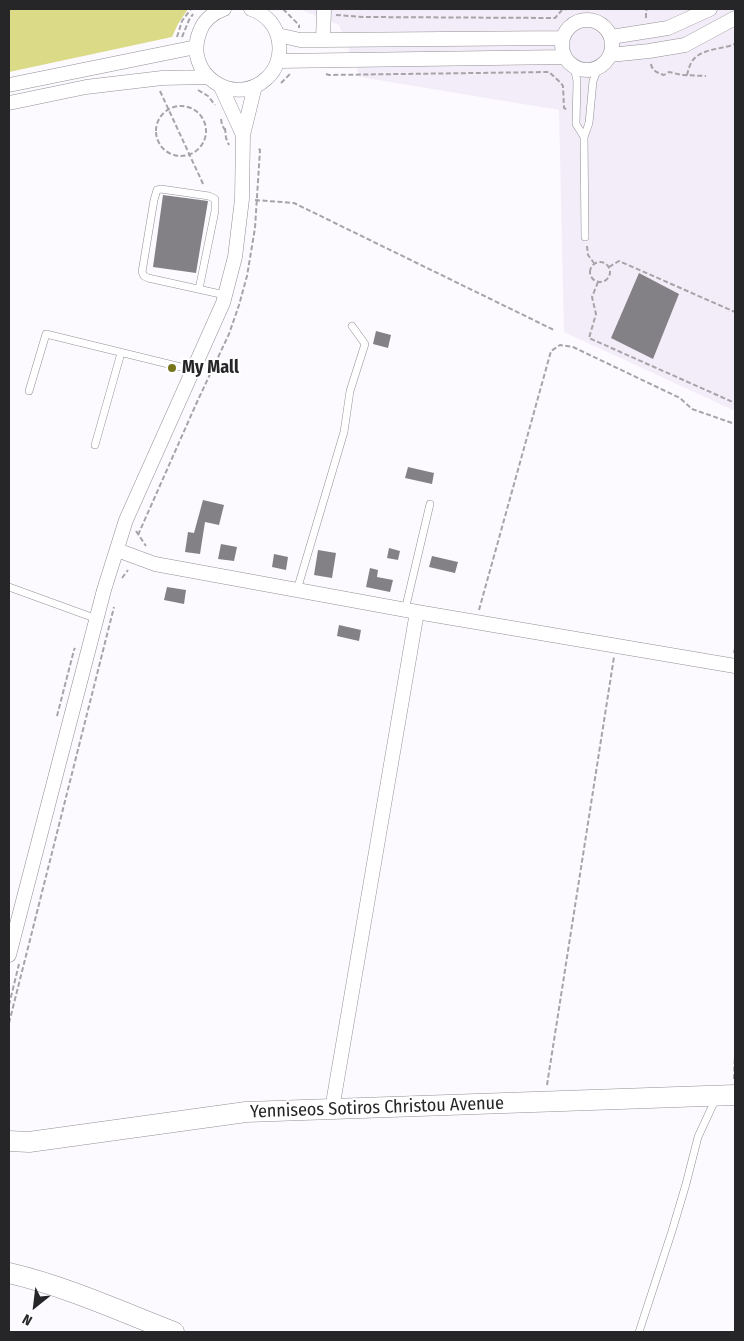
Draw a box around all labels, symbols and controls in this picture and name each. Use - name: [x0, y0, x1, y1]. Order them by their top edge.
- place label: My Mall: [182, 357, 239, 379]
- marker: My Mall: [166, 362, 178, 374]
- street label: Yenniseos Sotiros Christou Avenue: [250, 1093, 504, 1123]
- north arrow: [10, 1281, 60, 1331]
- text: N: [20, 1310, 35, 1329]

